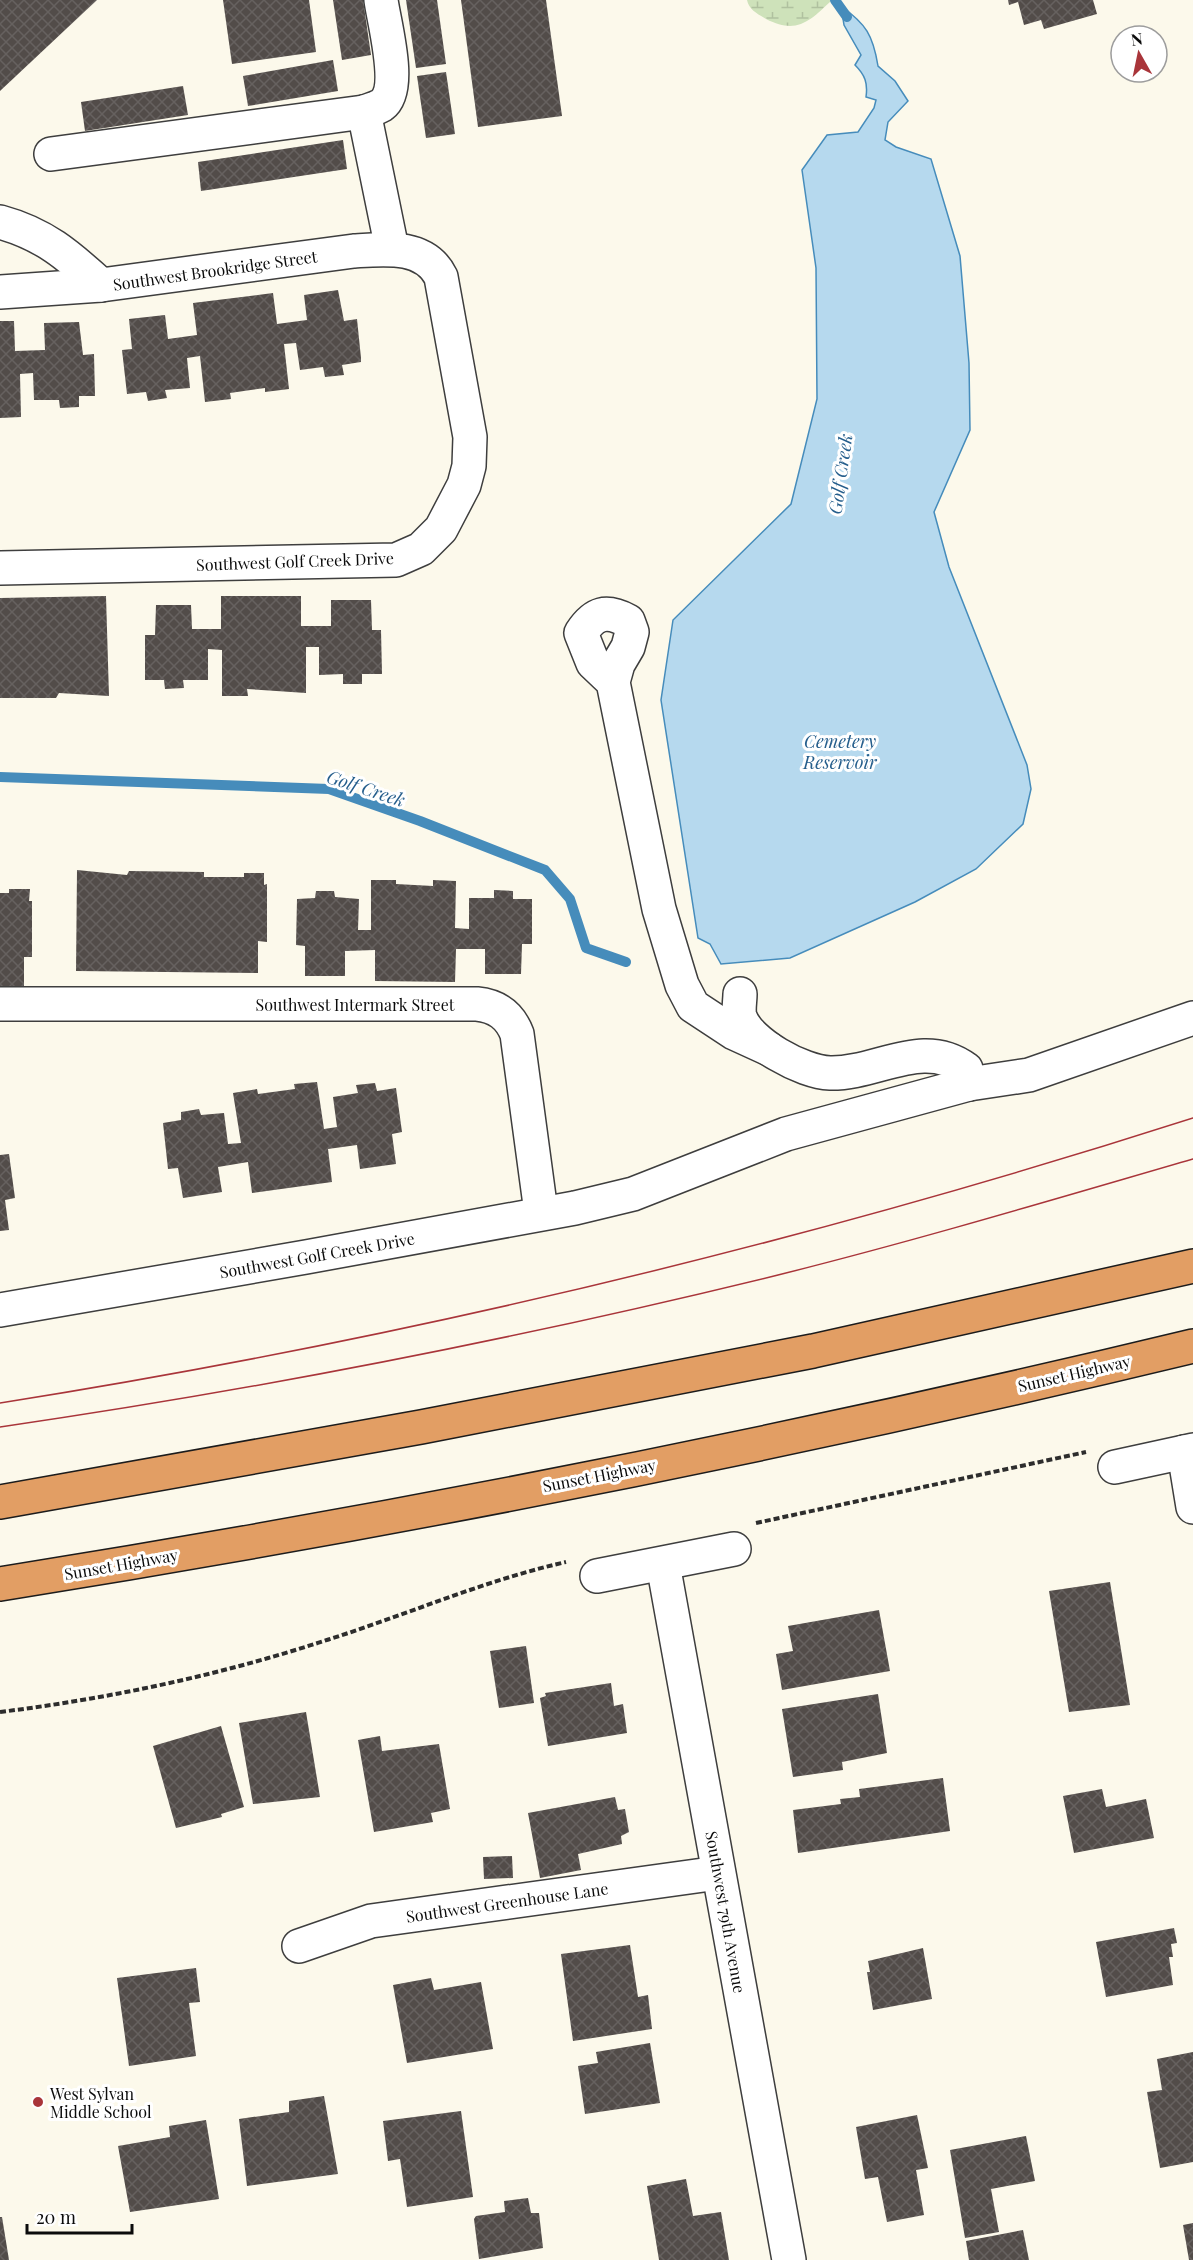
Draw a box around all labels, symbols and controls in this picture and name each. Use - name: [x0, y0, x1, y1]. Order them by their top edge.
- north arrow: [1109, 24, 1169, 84]
- text: N: [1129, 27, 1144, 50]
- street label: Southwest Brookridge Street: [112, 245, 319, 295]
- water label: Golf Creek: [822, 432, 858, 516]
- street label: Southwest Golf Creek Drive: [196, 547, 394, 575]
- water label: Cemetery Reservoir: [802, 729, 878, 774]
- water label: Golf Creek: [324, 764, 408, 812]
- street label: Southwest Intermark Street: [256, 994, 455, 1015]
- street label: Southwest Golf Creek Drive: [218, 1227, 416, 1283]
- street label: Sunset Highway: [1016, 1350, 1132, 1396]
- street label: Sunset Highway: [541, 1454, 657, 1496]
- street label: Sunset Highway: [63, 1544, 179, 1584]
- street label: Southwest 79th Avenue: [701, 1829, 751, 1995]
- street label: Southwest Greenhouse Lane: [405, 1877, 609, 1927]
- place label: West Sylvan Middle School: [49, 2083, 152, 2122]
- marker: West Sylvan Middle School: [31, 2095, 45, 2109]
- scale bar: [27, 2197, 132, 2235]
- text: 20 m: [36, 2205, 76, 2229]

